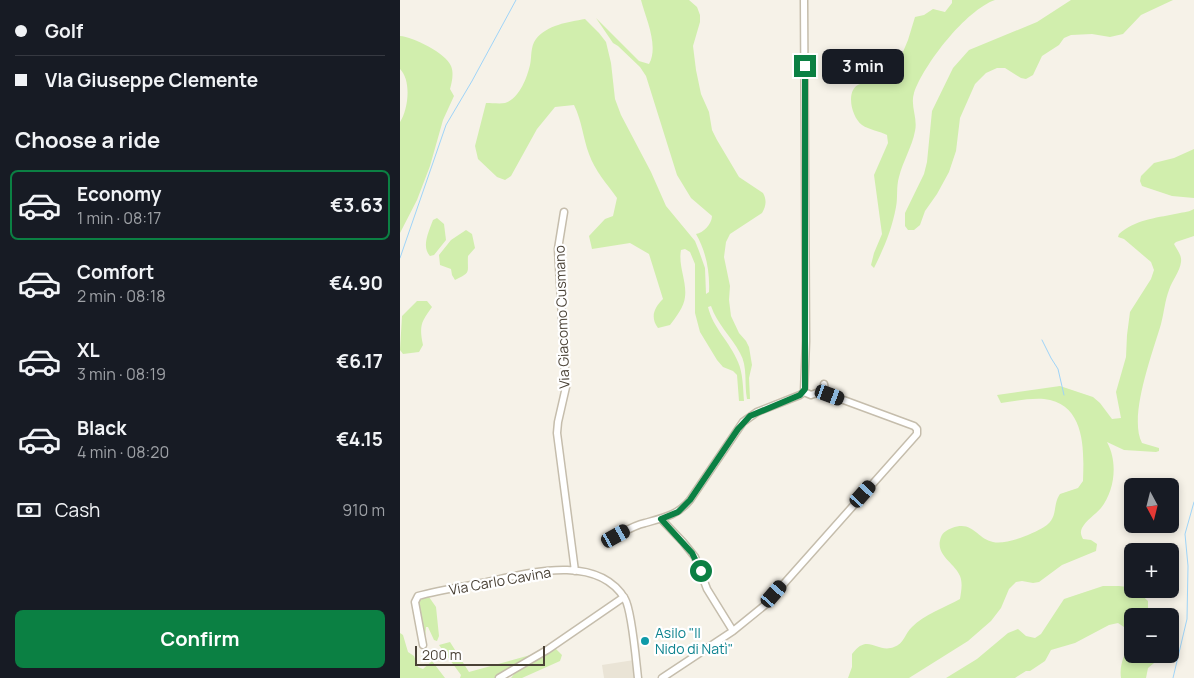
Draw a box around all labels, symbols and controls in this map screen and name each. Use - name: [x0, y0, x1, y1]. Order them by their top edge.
- text: Golf: [45, 18, 83, 44]
- callout: 3 min: [822, 48, 905, 84]
- route end: [794, 55, 816, 77]
- text: 3 min: [842, 55, 884, 77]
- text: VIa Giuseppe Clemente: [45, 67, 258, 93]
- text: Choose a ride: [15, 125, 160, 155]
- text: Economy: [77, 181, 161, 207]
- icon: car: [17, 183, 62, 228]
- text: €3.63: [330, 192, 383, 218]
- text: 1 min · 08:17: [77, 207, 161, 229]
- street label: Via Giacomo Cusmano: [550, 245, 573, 389]
- text: Comfort: [77, 259, 154, 285]
- icon: car: [17, 261, 62, 306]
- text: €4.90: [329, 270, 383, 296]
- text: 2 min · 08:18: [77, 285, 166, 307]
- text: XL: [77, 337, 100, 363]
- icon: car: [17, 339, 62, 384]
- text: €6.17: [336, 348, 383, 374]
- text: 3 min · 08:19: [77, 363, 166, 385]
- car: [813, 383, 846, 407]
- text: Black: [77, 415, 126, 441]
- icon: car: [17, 417, 62, 462]
- text: €4.15: [336, 426, 383, 452]
- text: 4 min · 08:20: [77, 441, 169, 463]
- car: [847, 478, 878, 510]
- north arrow: [1124, 478, 1179, 532]
- map controls: [1124, 478, 1179, 663]
- icon: cash: [15, 496, 43, 524]
- text: Cash: [55, 497, 100, 523]
- text: 910 m: [342, 499, 385, 521]
- car: [599, 522, 632, 550]
- button: +: [1124, 543, 1179, 598]
- route start: [690, 560, 712, 582]
- street label: Via Carlo Cavina: [447, 562, 552, 599]
- car: [758, 578, 789, 610]
- button: −: [1124, 608, 1179, 663]
- button: Confirm: [15, 610, 385, 668]
- place label: Asilo "Il Nido di Natì": [655, 623, 733, 658]
- marker: Asilo "Il Nido di Natì": [639, 635, 651, 647]
- scale bar: [415, 643, 545, 666]
- text: 200 m: [422, 645, 462, 664]

